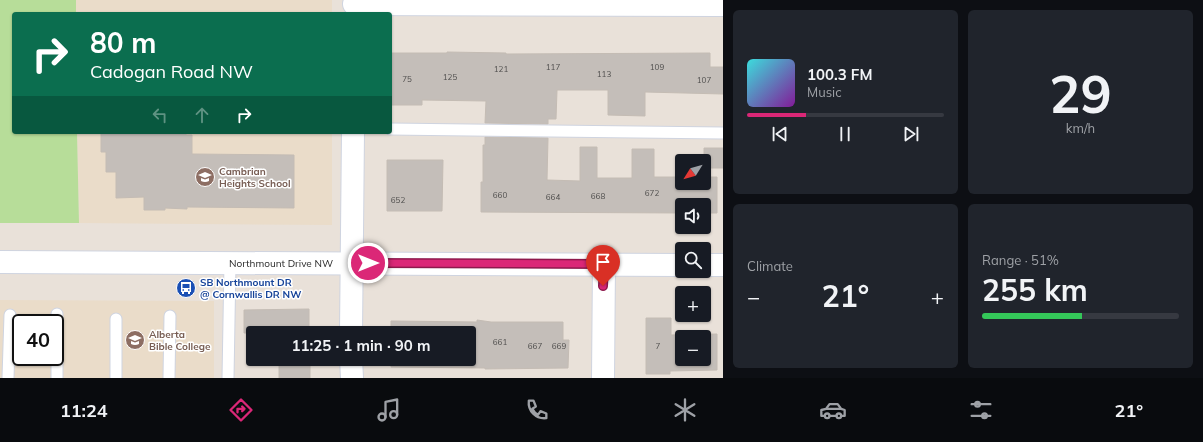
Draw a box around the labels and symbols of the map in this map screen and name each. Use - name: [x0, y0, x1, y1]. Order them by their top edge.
- house number: 117: [546, 62, 560, 72]
- house number: 109: [650, 62, 664, 72]
- house number: 121: [494, 64, 508, 74]
- house number: 113: [597, 69, 611, 79]
- house number: 125: [443, 72, 457, 82]
- house number: 75: [402, 74, 412, 84]
- house number: 107: [697, 75, 711, 85]
- north arrow: [675, 154, 711, 190]
- place label: Cambrian Heights School: [219, 165, 291, 190]
- school or university icon: Cambrian Heights School: [194, 166, 216, 188]
- house number: 672: [645, 188, 659, 198]
- house number: 660: [493, 190, 507, 200]
- house number: 668: [591, 191, 605, 201]
- house number: 664: [546, 192, 560, 202]
- house number: 652: [391, 195, 405, 205]
- position arrow: [347, 242, 389, 284]
- pin: [586, 245, 620, 286]
- street label: Northmount Drive NW: [229, 257, 333, 270]
- place label: SB Northmount DR @ Cornwallis DR NW: [200, 276, 301, 301]
- bus stop icon: SB Northmount DR @ Cornwallis DR NW: [175, 277, 197, 299]
- speed limit sign: 40: [12, 314, 64, 366]
- place label: Alberta Bible College: [149, 328, 211, 353]
- school or university icon: Alberta Bible College: [124, 329, 146, 351]
- house number: 661: [493, 337, 507, 347]
- house number: 667: [528, 341, 542, 351]
- house number: 669: [552, 341, 566, 351]
- house number: 7: [656, 341, 661, 351]

